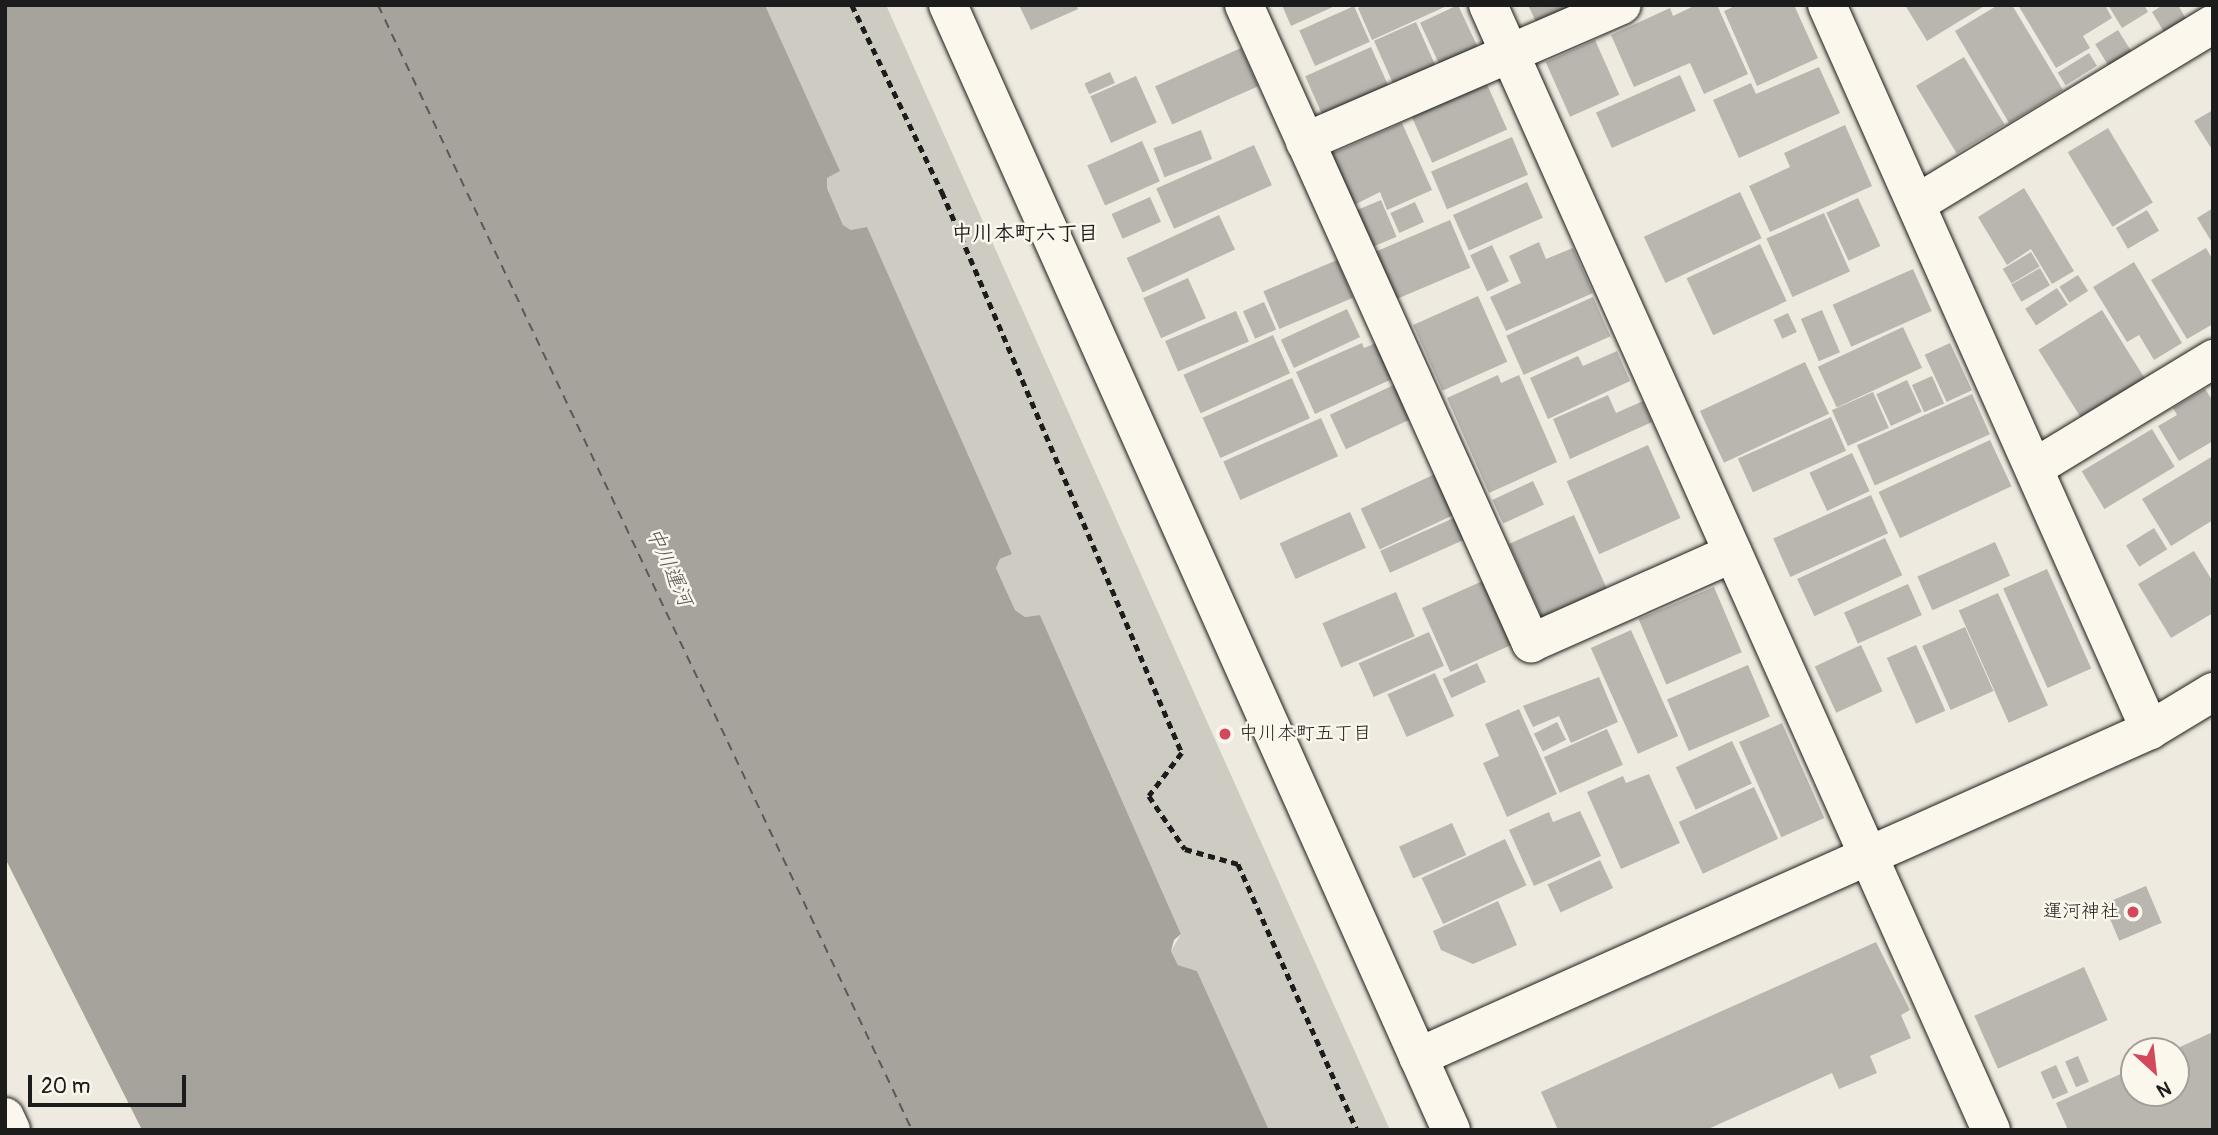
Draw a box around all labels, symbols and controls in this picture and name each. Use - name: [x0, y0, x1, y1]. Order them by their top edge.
- district label: 中川本町六丁目: [952, 221, 1098, 247]
- water label: 中川運河: [640, 524, 698, 610]
- place label: 中川本町五丁目: [1239, 723, 1372, 745]
- marker: 中川本町五丁目: [1217, 726, 1233, 742]
- place label: 運河神社: [2043, 901, 2119, 923]
- marker: 運河神社: [2125, 904, 2141, 920]
- north arrow: [2120, 1037, 2190, 1107]
- scale bar: [32, 1062, 189, 1106]
- text: 20 m: [41, 1073, 90, 1100]
- text: N: [2152, 1075, 2175, 1103]

